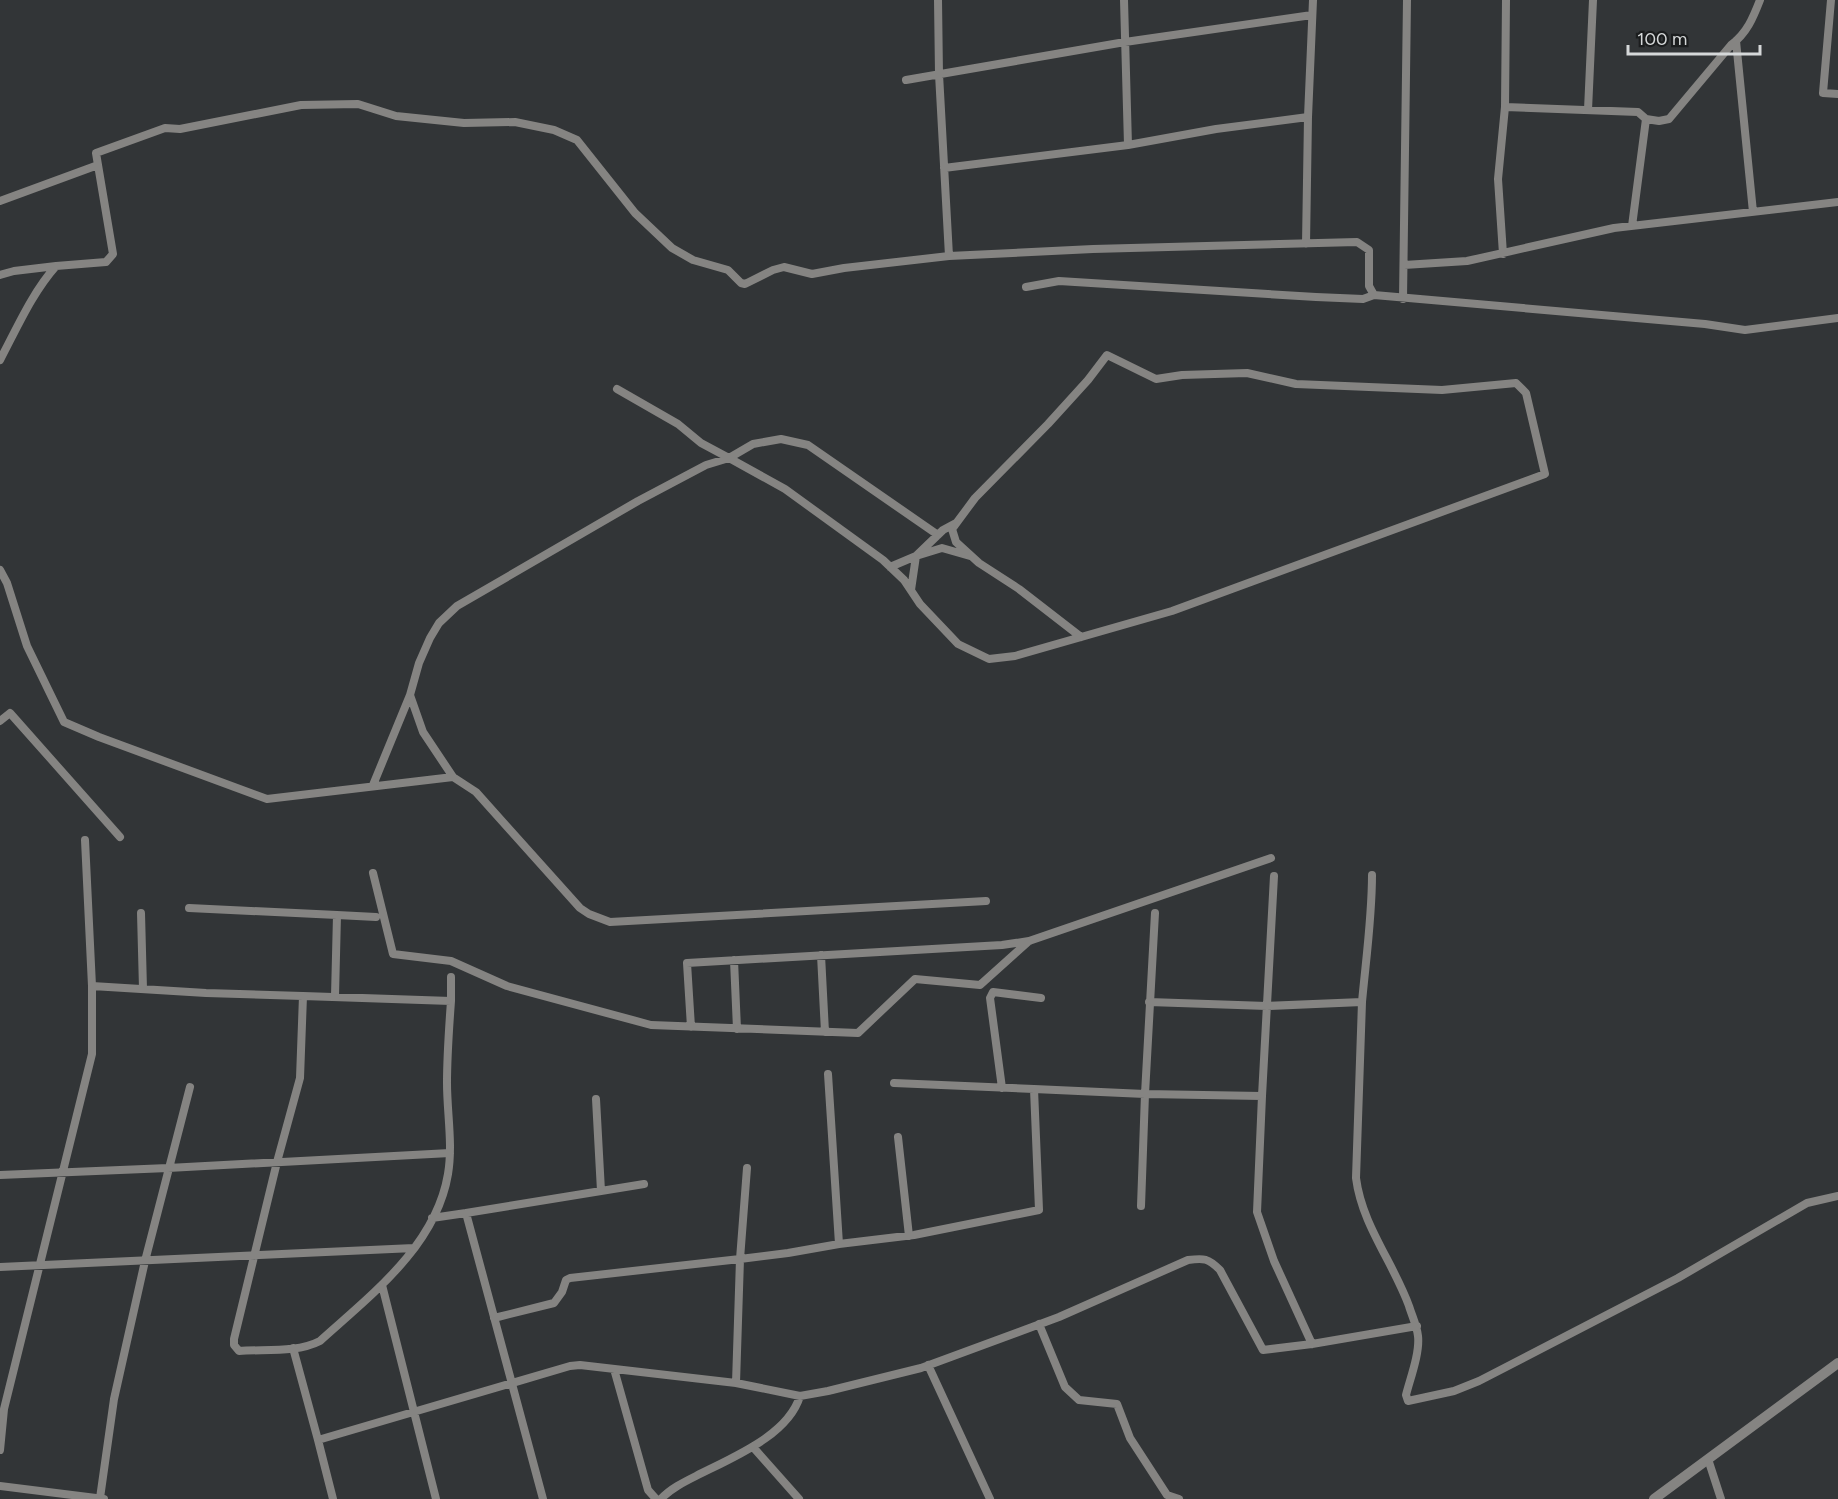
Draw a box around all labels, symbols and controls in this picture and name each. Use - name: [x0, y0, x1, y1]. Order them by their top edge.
- scale bar: [1628, 18, 1760, 56]
- text: 100 m: [1637, 28, 1687, 50]

